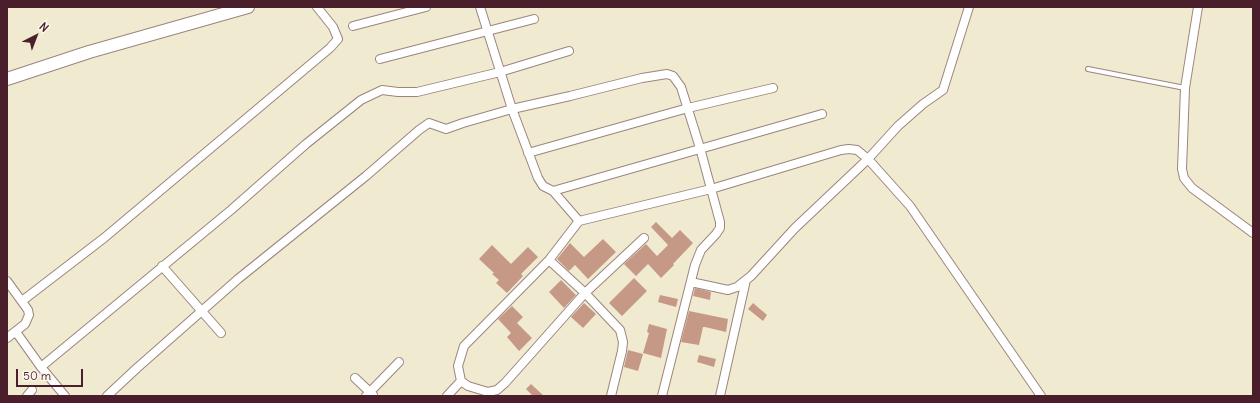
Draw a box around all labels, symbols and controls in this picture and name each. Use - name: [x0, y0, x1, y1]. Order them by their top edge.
- north arrow: [16, 16, 56, 56]
- text: N: [37, 19, 52, 35]
- scale bar: [18, 361, 85, 387]
- text: 50 m: [23, 368, 51, 383]

